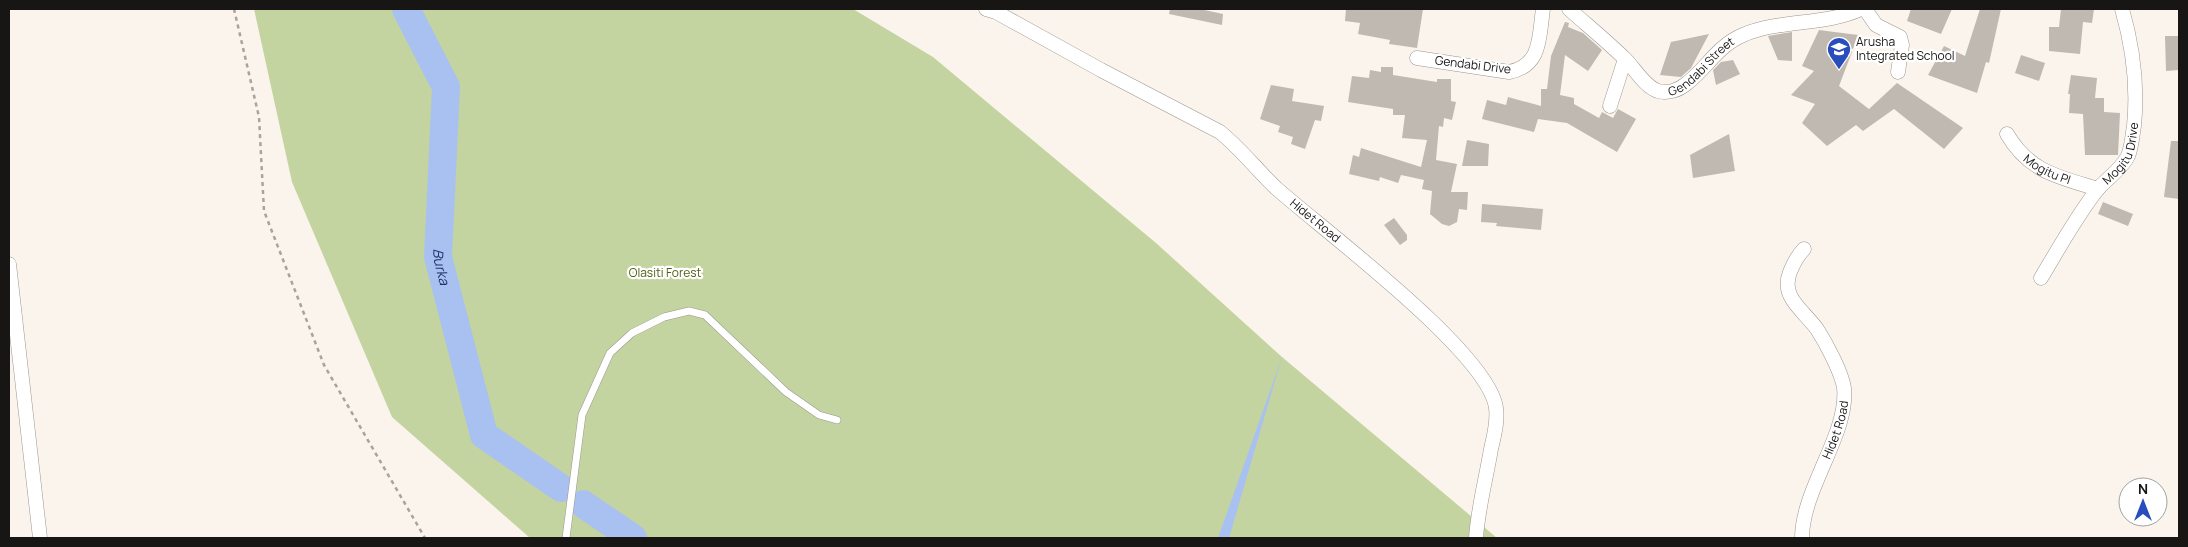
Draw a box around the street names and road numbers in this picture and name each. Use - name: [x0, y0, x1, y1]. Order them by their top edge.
- street label: Gendabi Street: [1666, 33, 1738, 100]
- street label: Gendabi Drive: [1434, 51, 1512, 78]
- street label: Mogitu Drive: [2098, 122, 2142, 188]
- street label: Mogitu Pl: [2020, 150, 2073, 188]
- street label: Hidet Road: [1286, 194, 1344, 246]
- street label: Hidet Road: [1818, 400, 1852, 462]

